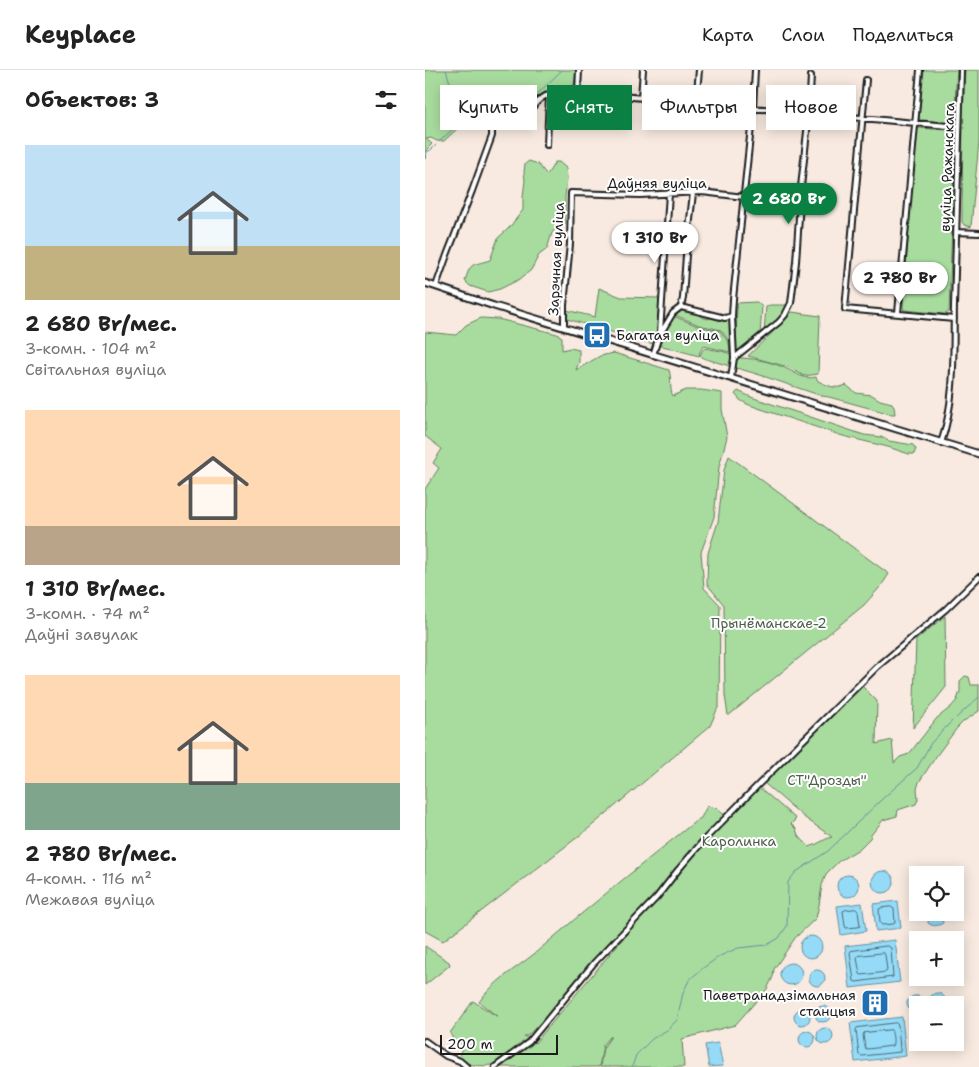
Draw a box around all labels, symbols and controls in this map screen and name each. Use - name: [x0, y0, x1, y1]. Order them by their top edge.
- text: Keyplace: [25, 19, 136, 51]
- text: Карта: [702, 23, 753, 47]
- text: Слои: [781, 23, 825, 47]
- text: Поделиться: [853, 23, 954, 47]
- chip: Купить: [440, 85, 537, 130]
- chip: Снять: [547, 85, 632, 130]
- chip: Фильтры: [642, 85, 756, 130]
- chip: Новое: [766, 85, 856, 130]
- text: Объектов: 3: [25, 86, 159, 114]
- icon: filters: [372, 86, 400, 114]
- street label: вуліца Ражанскага: [936, 102, 958, 232]
- street label: Даўняя вуліца: [607, 174, 707, 192]
- icon: home: [168, 178, 258, 268]
- pin: 2 680 Br: [737, 182, 841, 225]
- text: 2 680 Br: [752, 188, 826, 209]
- street label: Зарэчная вуліца: [544, 202, 568, 316]
- pin: 1 310 Br: [603, 222, 707, 264]
- text: 1 310 Br: [622, 227, 688, 248]
- pin: 2 780 Br: [848, 262, 952, 304]
- text: 2 780 Br: [863, 267, 937, 288]
- text: 2 680 Br/мес.: [25, 310, 177, 338]
- bus stop icon: Багатая вуліца: [582, 320, 612, 350]
- place label: Багатая вуліца: [616, 326, 720, 344]
- text: 3-комн. · 104 m²: [25, 338, 156, 359]
- text: Світальная вуліца: [25, 359, 166, 380]
- icon: home: [168, 443, 258, 533]
- text: 1 310 Br/мес.: [25, 575, 166, 603]
- text: 3-комн. · 74 m²: [25, 603, 150, 624]
- park label: Прынёманскае-2: [711, 614, 827, 632]
- text: Даўні завулак: [25, 624, 138, 645]
- icon: home: [168, 708, 258, 798]
- park label: СТ"Дрозды": [787, 771, 867, 789]
- park label: Каролинка: [702, 832, 777, 850]
- text: 2 780 Br/мес.: [25, 840, 177, 868]
- map controls: [909, 866, 964, 1051]
- button: locate: [909, 866, 964, 921]
- text: 4-комн. · 116 m²: [25, 868, 152, 889]
- text: Межавая вуліца: [25, 889, 155, 910]
- button: +: [909, 931, 964, 986]
- place label: Паветранадзімальная станцыя: [703, 986, 856, 1020]
- building icon: Паветранадзімальная станцыя: [860, 988, 890, 1018]
- button: −: [909, 996, 964, 1051]
- scale bar: [440, 1032, 557, 1055]
- text: 200 m: [447, 1035, 493, 1053]

